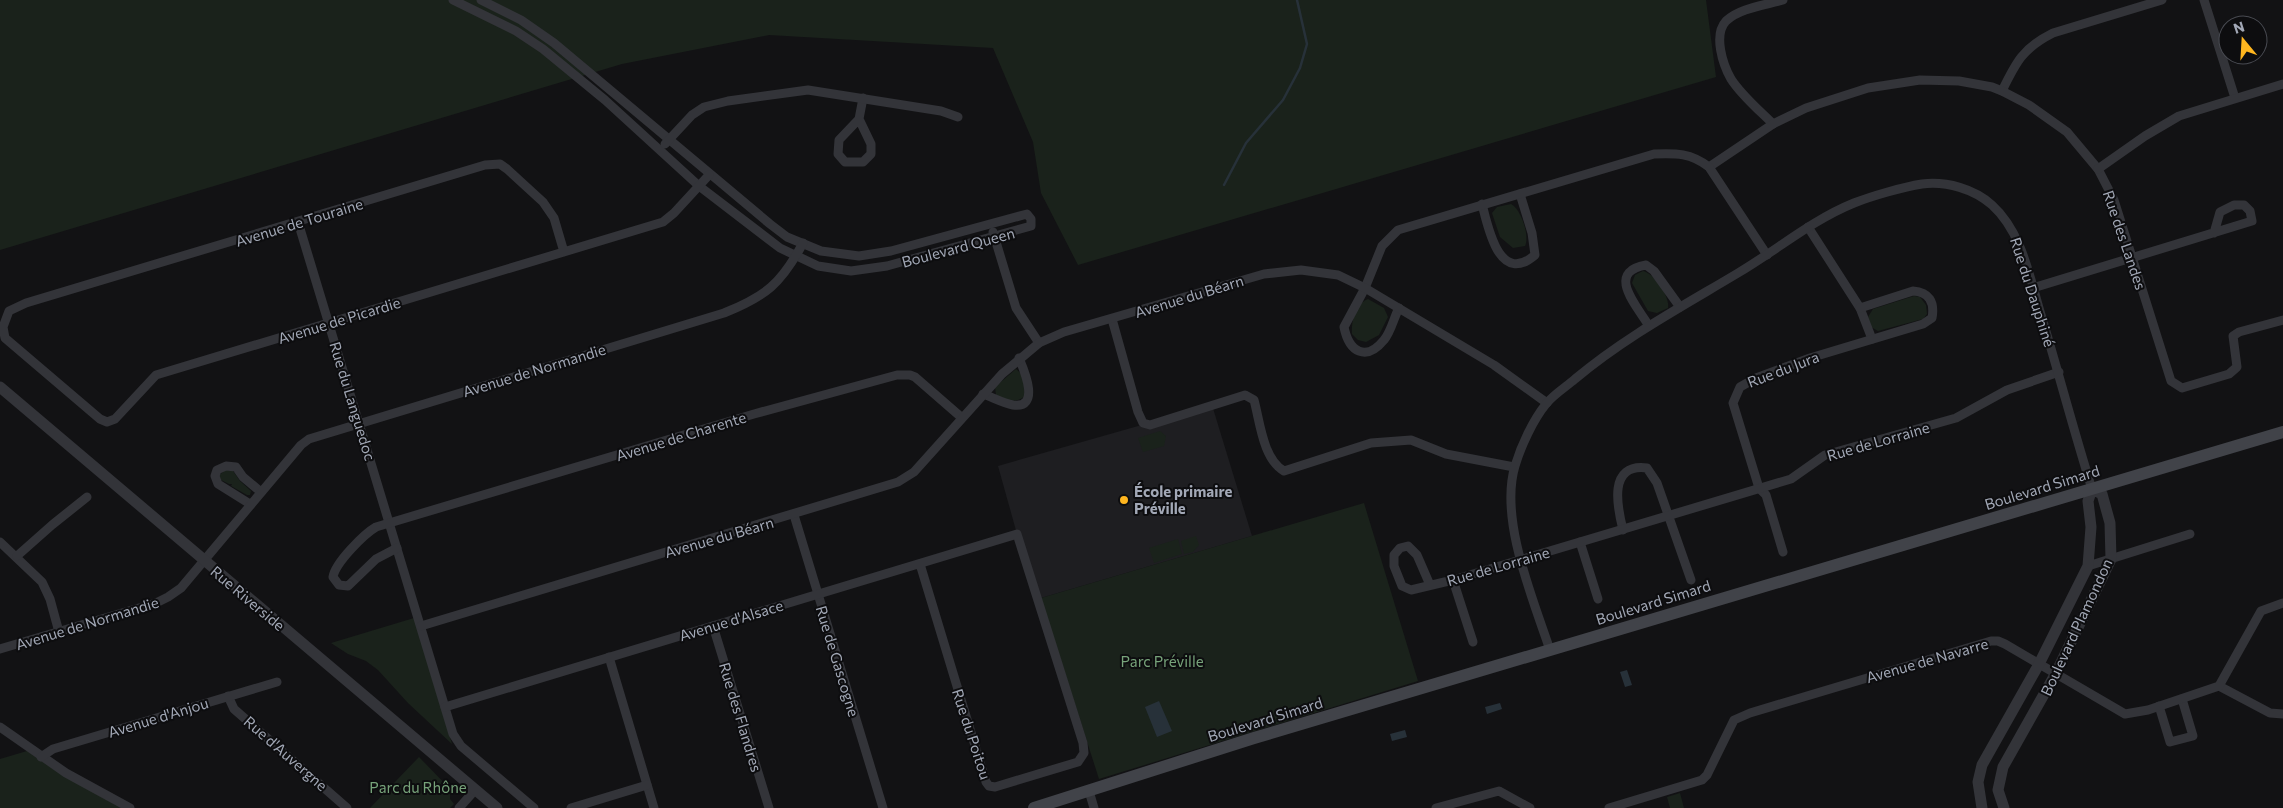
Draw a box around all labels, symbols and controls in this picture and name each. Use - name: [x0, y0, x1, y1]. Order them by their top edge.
- north arrow: [2218, 15, 2268, 65]
- text: N: [2231, 17, 2246, 37]
- street label: Rue des Landes: [2100, 188, 2150, 292]
- street label: Avenue de Touraine: [233, 194, 365, 250]
- street label: Boulevard Queen: [900, 223, 1016, 271]
- street label: Rue du Dauphiné: [2007, 235, 2059, 349]
- street label: Avenue du Béarn: [1132, 271, 1246, 321]
- street label: Avenue de Picardie: [276, 293, 402, 347]
- street label: Rue du Languedoc: [326, 339, 380, 463]
- street label: Avenue de Normandie: [460, 340, 608, 400]
- street label: Rue du Jura: [1745, 347, 1821, 391]
- street label: Avenue de Charente: [614, 408, 748, 464]
- street label: Rue de Lorraine: [1824, 418, 1932, 464]
- street label: Boulevard Simard: [1982, 461, 2102, 513]
- place label: École primaire Préville: [1134, 482, 1232, 517]
- marker: École primaire Préville: [1118, 494, 1130, 506]
- street label: Avenue du Béarn: [662, 513, 776, 561]
- street label: Rue de Lorraine: [1444, 543, 1552, 589]
- street label: Boulevard Plamondon: [2036, 556, 2116, 698]
- street label: Rue Riverside: [207, 562, 289, 634]
- street label: Boulevard Simard: [1593, 576, 1713, 628]
- street label: Avenue de Normandie: [13, 593, 161, 653]
- street label: Avenue d'Alsace: [677, 596, 785, 644]
- street label: Rue de Gascogne: [813, 603, 863, 719]
- street label: Avenue de Navarre: [1864, 634, 1990, 686]
- park label: Parc Préville: [1120, 652, 1204, 670]
- street label: Rue des Flandres: [716, 660, 766, 774]
- street label: Rue du Poitou: [949, 686, 995, 782]
- street label: Avenue d'Anjou: [106, 693, 210, 741]
- street label: Boulevard Simard: [1205, 693, 1325, 745]
- street label: Rue d'Auvergne: [241, 712, 331, 794]
- park label: Parc du Rhône: [369, 778, 467, 796]

